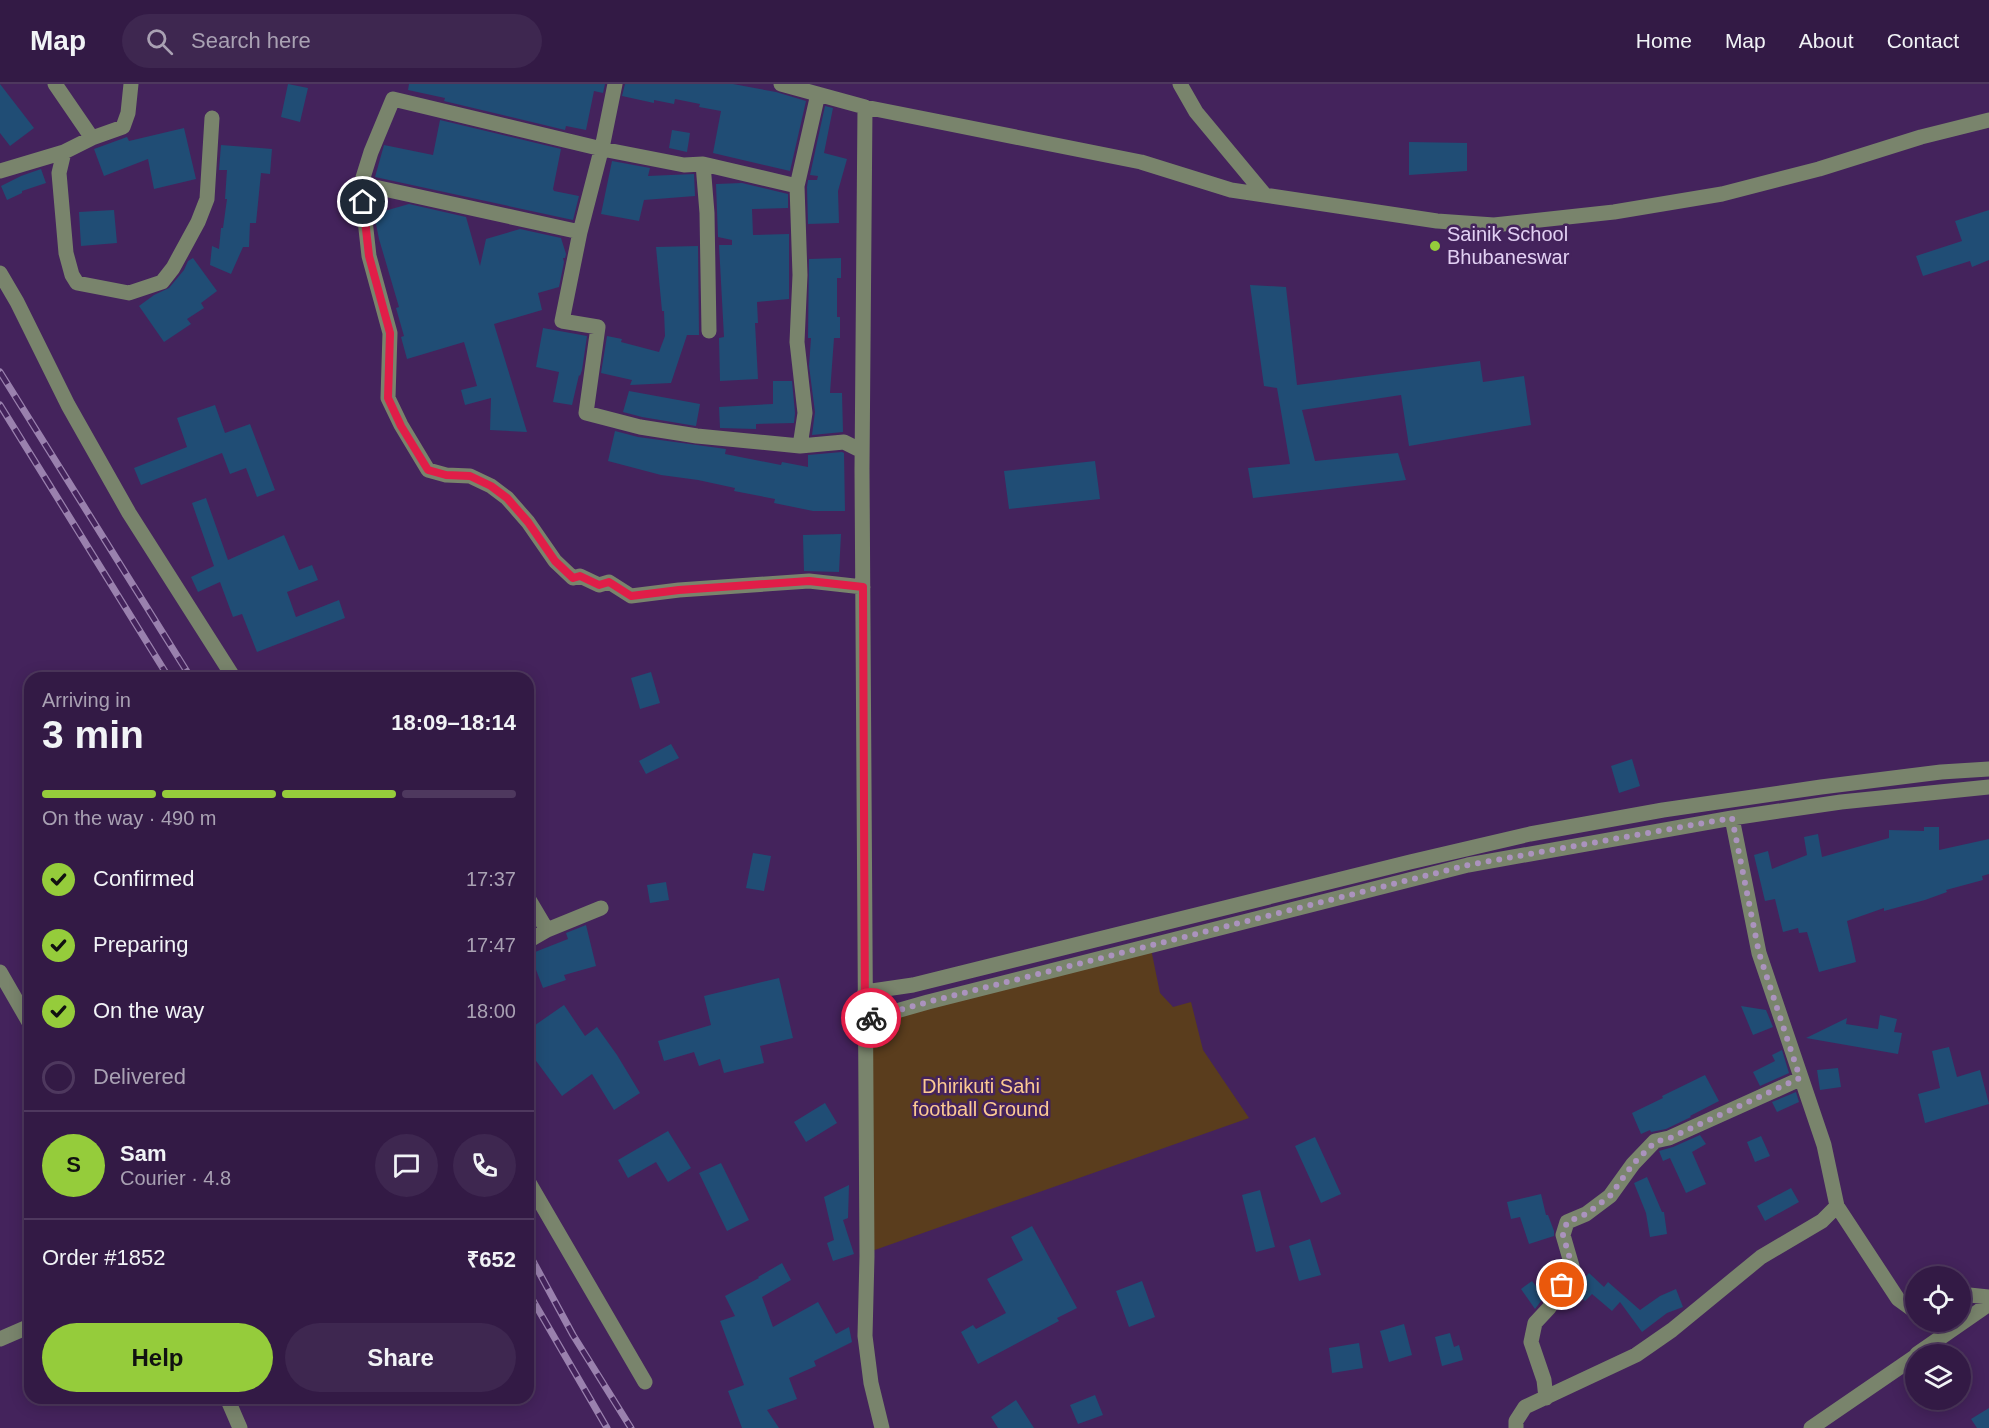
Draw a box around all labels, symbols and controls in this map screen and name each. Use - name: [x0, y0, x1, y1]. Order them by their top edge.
- search box: [122, 14, 542, 68]
- text: Map: [30, 25, 86, 56]
- icon: search: [143, 25, 176, 58]
- text: Search here: [191, 28, 311, 53]
- text: Home: [1636, 29, 1692, 52]
- text: Map: [1725, 29, 1766, 52]
- text: About: [1799, 29, 1854, 52]
- text: Contact: [1887, 29, 1959, 52]
- pin: [337, 176, 388, 227]
- icon: home: [346, 185, 379, 218]
- place label: Sainik School Bhubaneswar: [1447, 223, 1570, 268]
- marker: Sainik School Bhubaneswar: [1428, 239, 1442, 253]
- text: Arriving in: [42, 689, 131, 711]
- text: 18:09–18:14: [391, 710, 516, 735]
- text: 3 min: [42, 713, 144, 756]
- text: On the way · 490 m: [42, 807, 217, 829]
- icon: check: [42, 863, 75, 896]
- text: Confirmed: [93, 866, 194, 891]
- text: 17:37: [466, 868, 516, 890]
- icon: check: [42, 929, 75, 962]
- text: Preparing: [93, 932, 188, 957]
- text: 17:47: [466, 934, 516, 956]
- courier: [841, 988, 901, 1048]
- icon: check: [42, 995, 75, 1028]
- text: On the way: [93, 998, 204, 1023]
- text: 18:00: [466, 1000, 516, 1022]
- icon: bike: [855, 1002, 888, 1035]
- text: Delivered: [93, 1064, 186, 1089]
- park label: Dhirikuti Sahi football Ground: [913, 1075, 1049, 1120]
- button: chat: [375, 1134, 438, 1197]
- button: phone: [453, 1134, 516, 1197]
- text: Sam: [120, 1141, 166, 1166]
- text: S: [66, 1152, 81, 1177]
- text: Courier · 4.8: [120, 1167, 231, 1189]
- text: Order #1852: [42, 1245, 166, 1270]
- text: ₹652: [467, 1247, 516, 1272]
- pin: [1536, 1259, 1587, 1310]
- map controls: [1905, 1266, 1971, 1410]
- button: locate: [1905, 1266, 1971, 1332]
- icon: bag: [1545, 1268, 1578, 1301]
- button: Help: [42, 1323, 273, 1392]
- button: Share: [285, 1323, 516, 1392]
- button: layers: [1905, 1344, 1971, 1410]

